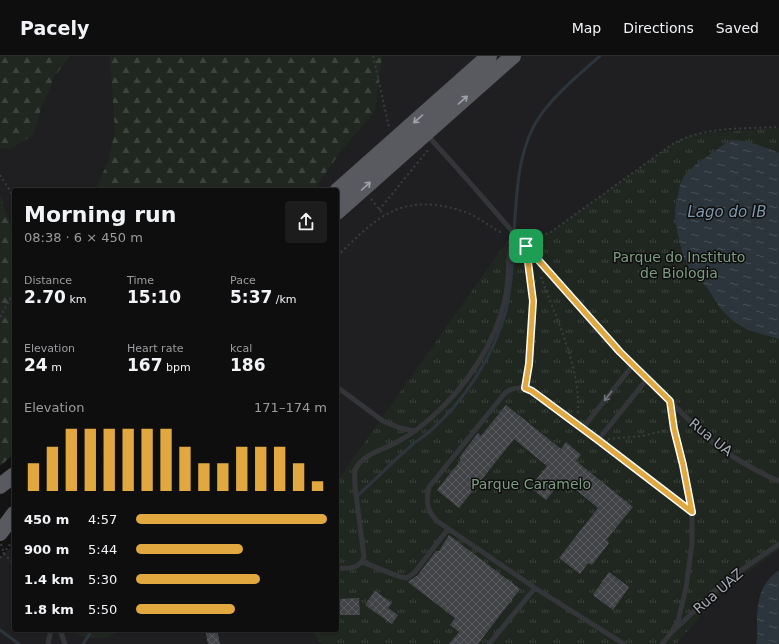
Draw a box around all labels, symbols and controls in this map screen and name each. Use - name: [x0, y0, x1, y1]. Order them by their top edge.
- text: Pacely: [20, 17, 89, 39]
- text: Map: [572, 20, 601, 36]
- text: Directions: [623, 20, 694, 36]
- text: Saved: [716, 20, 759, 36]
- one-way arrow: [458, 95, 468, 105]
- one-way arrow: [413, 114, 423, 123]
- one-way arrow: [361, 182, 371, 191]
- button: share: [285, 201, 327, 243]
- text: Morning run: [24, 202, 176, 227]
- water label: Lago do IB: [687, 203, 767, 221]
- pin: [509, 229, 543, 263]
- text: 08:38 · 6 × 450 m: [24, 230, 143, 245]
- icon: arrive: [515, 235, 537, 257]
- park label: Parque do Instituto de Biologia: [613, 249, 745, 281]
- text: Distance: [24, 274, 72, 287]
- text: Time: [127, 274, 154, 287]
- text: Pace: [230, 274, 256, 287]
- text: 2.70: [24, 287, 66, 307]
- text: 15:10: [127, 287, 181, 307]
- text: 5:37: [230, 287, 272, 307]
- text: km: [66, 293, 87, 306]
- text: /km: [272, 293, 297, 306]
- text: Elevation: [24, 342, 75, 355]
- text: Heart rate: [127, 342, 183, 355]
- text: kcal: [230, 342, 252, 355]
- text: 24: [24, 355, 48, 375]
- text: 167: [127, 355, 163, 375]
- text: 186: [230, 355, 266, 375]
- text: m: [48, 361, 62, 374]
- text: bpm: [163, 361, 191, 374]
- one-way arrow: [604, 390, 613, 401]
- text: Elevation: [24, 400, 84, 415]
- text: 171–174 m: [254, 400, 327, 415]
- street label: Rua UA: [686, 415, 736, 459]
- park label: Parque Caramelo: [471, 476, 591, 492]
- text: 450 m: [24, 512, 69, 527]
- text: 4:57: [88, 512, 117, 527]
- text: 900 m: [24, 542, 69, 557]
- text: 5:44: [88, 542, 117, 557]
- street label: Rua UAZ: [690, 565, 746, 617]
- text: 1.4 km: [24, 572, 74, 587]
- text: 5:30: [88, 572, 117, 587]
- text: 1.8 km: [24, 602, 74, 617]
- text: 5:50: [88, 602, 117, 617]

